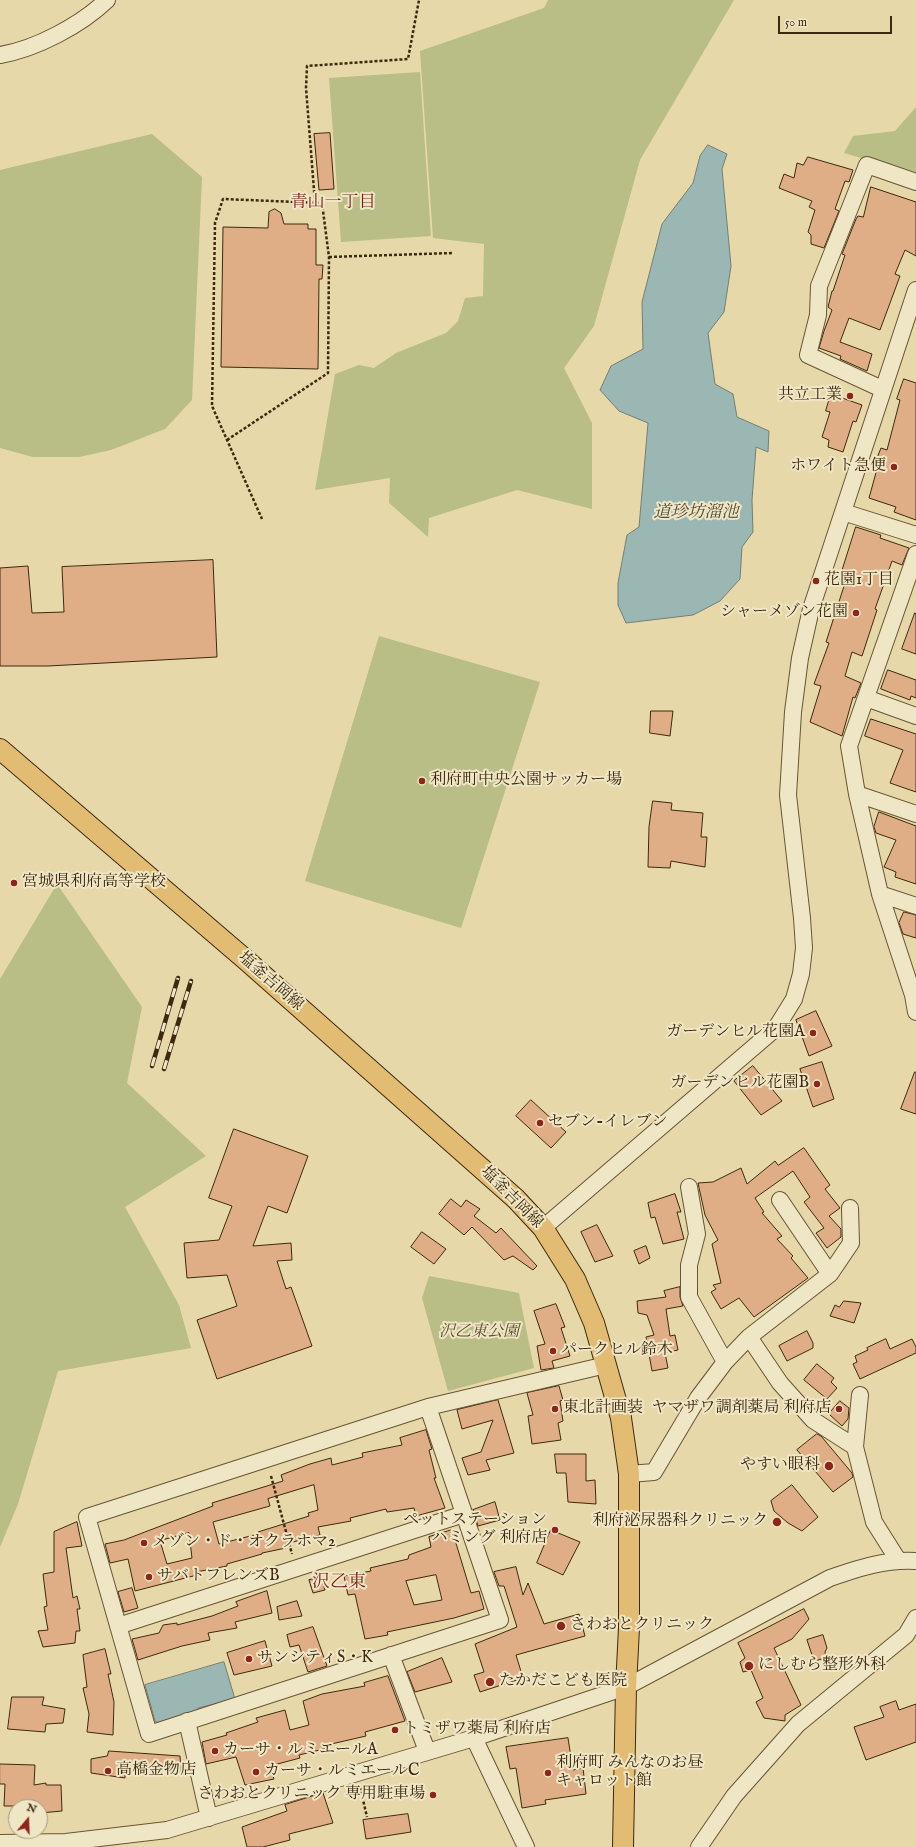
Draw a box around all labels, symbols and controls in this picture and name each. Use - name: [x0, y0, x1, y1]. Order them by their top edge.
- scale bar: [780, 8, 894, 34]
- text: 50 m: [785, 15, 807, 30]
- district label: 青山一丁目: [291, 194, 375, 214]
- place label: 共立工業: [778, 386, 842, 406]
- marker: 共立工業: [845, 391, 855, 401]
- place label: ホワイト急便: [790, 457, 886, 477]
- marker: ホワイト急便: [889, 462, 899, 472]
- water label: 道珍坊溜池: [654, 504, 738, 524]
- place label: 花園1丁目: [824, 571, 894, 591]
- marker: 花園1丁目: [811, 576, 821, 586]
- place label: シャーメゾン花園: [720, 603, 848, 623]
- marker: シャーメゾン花園: [851, 608, 861, 618]
- place label: 利府町中央公園サッカー場: [430, 771, 622, 791]
- marker: 利府町中央公園サッカー場: [417, 776, 427, 786]
- place label: 宮城県利府高等学校: [22, 873, 166, 893]
- marker: 宮城県利府高等学校: [9, 878, 19, 888]
- street label: 塩釜吉岡線: [234, 949, 306, 1015]
- place label: ガーデンヒル花園A: [666, 1023, 805, 1043]
- marker: ガーデンヒル花園A: [808, 1028, 818, 1038]
- place label: ガーデンヒル花園B: [670, 1074, 809, 1094]
- marker: ガーデンヒル花園B: [812, 1079, 822, 1089]
- place label: セブン-イレブン: [548, 1113, 667, 1133]
- marker: セブン-イレブン: [535, 1118, 545, 1128]
- street label: 塩釜吉岡線: [476, 1163, 546, 1233]
- park label: 沢乙東公園: [439, 1323, 519, 1343]
- place label: パークヒル鈴木: [561, 1341, 673, 1361]
- marker: パークヒル鈴木: [548, 1346, 558, 1356]
- place label: 東北計画装: [563, 1399, 643, 1419]
- place label: ヤマザワ調剤薬局 利府店: [652, 1399, 831, 1419]
- marker: 東北計画装: [550, 1404, 560, 1414]
- marker: ヤマザワ調剤薬局 利府店: [834, 1404, 844, 1414]
- place label: やすい眼科: [740, 1456, 820, 1476]
- marker: やすい眼科: [823, 1460, 835, 1472]
- place label: ペットステーション ハミング 利府店: [403, 1511, 547, 1549]
- place label: 利府泌尿器科クリニック: [592, 1512, 768, 1532]
- marker: 利府泌尿器科クリニック: [771, 1516, 783, 1528]
- marker: ペットステーション ハミング 利府店: [550, 1525, 560, 1535]
- place label: メゾン・ド・オクラホマ2: [152, 1533, 336, 1553]
- marker: メゾン・ド・オクラホマ2: [139, 1538, 149, 1548]
- place label: サバトフレンズB: [157, 1567, 280, 1587]
- marker: サバトフレンズB: [144, 1572, 154, 1582]
- district label: 沢乙東: [312, 1572, 366, 1594]
- place label: さわおとクリニック: [570, 1616, 714, 1636]
- marker: さわおとクリニック: [555, 1620, 567, 1632]
- place label: サンシティS・K: [257, 1649, 373, 1669]
- marker: サンシティS・K: [244, 1654, 254, 1664]
- place label: にしむら整形外科: [758, 1656, 886, 1676]
- marker: にしむら整形外科: [743, 1660, 755, 1672]
- place label: たかだこども医院: [499, 1672, 627, 1692]
- marker: たかだこども医院: [484, 1676, 496, 1688]
- place label: トミザワ薬局 利府店: [403, 1720, 550, 1740]
- marker: トミザワ薬局 利府店: [390, 1725, 400, 1735]
- place label: カーサ・ルミエールA: [223, 1741, 378, 1761]
- marker: カーサ・ルミエールA: [210, 1746, 220, 1756]
- place label: 利府町 みんなのお昼 キャロット館: [556, 1754, 703, 1792]
- place label: 高橋金物店: [116, 1761, 196, 1781]
- place label: カーサ・ルミエールC: [264, 1762, 419, 1782]
- marker: 高橋金物店: [103, 1766, 113, 1776]
- marker: カーサ・ルミエールC: [251, 1767, 261, 1777]
- marker: 利府町 みんなのお昼 キャロット館: [543, 1768, 553, 1778]
- place label: さわおとクリニック 専用駐車場: [198, 1785, 425, 1805]
- marker: さわおとクリニック 専用駐車場: [428, 1790, 438, 1800]
- north arrow: [8, 1799, 48, 1839]
- text: N: [25, 1800, 38, 1817]

